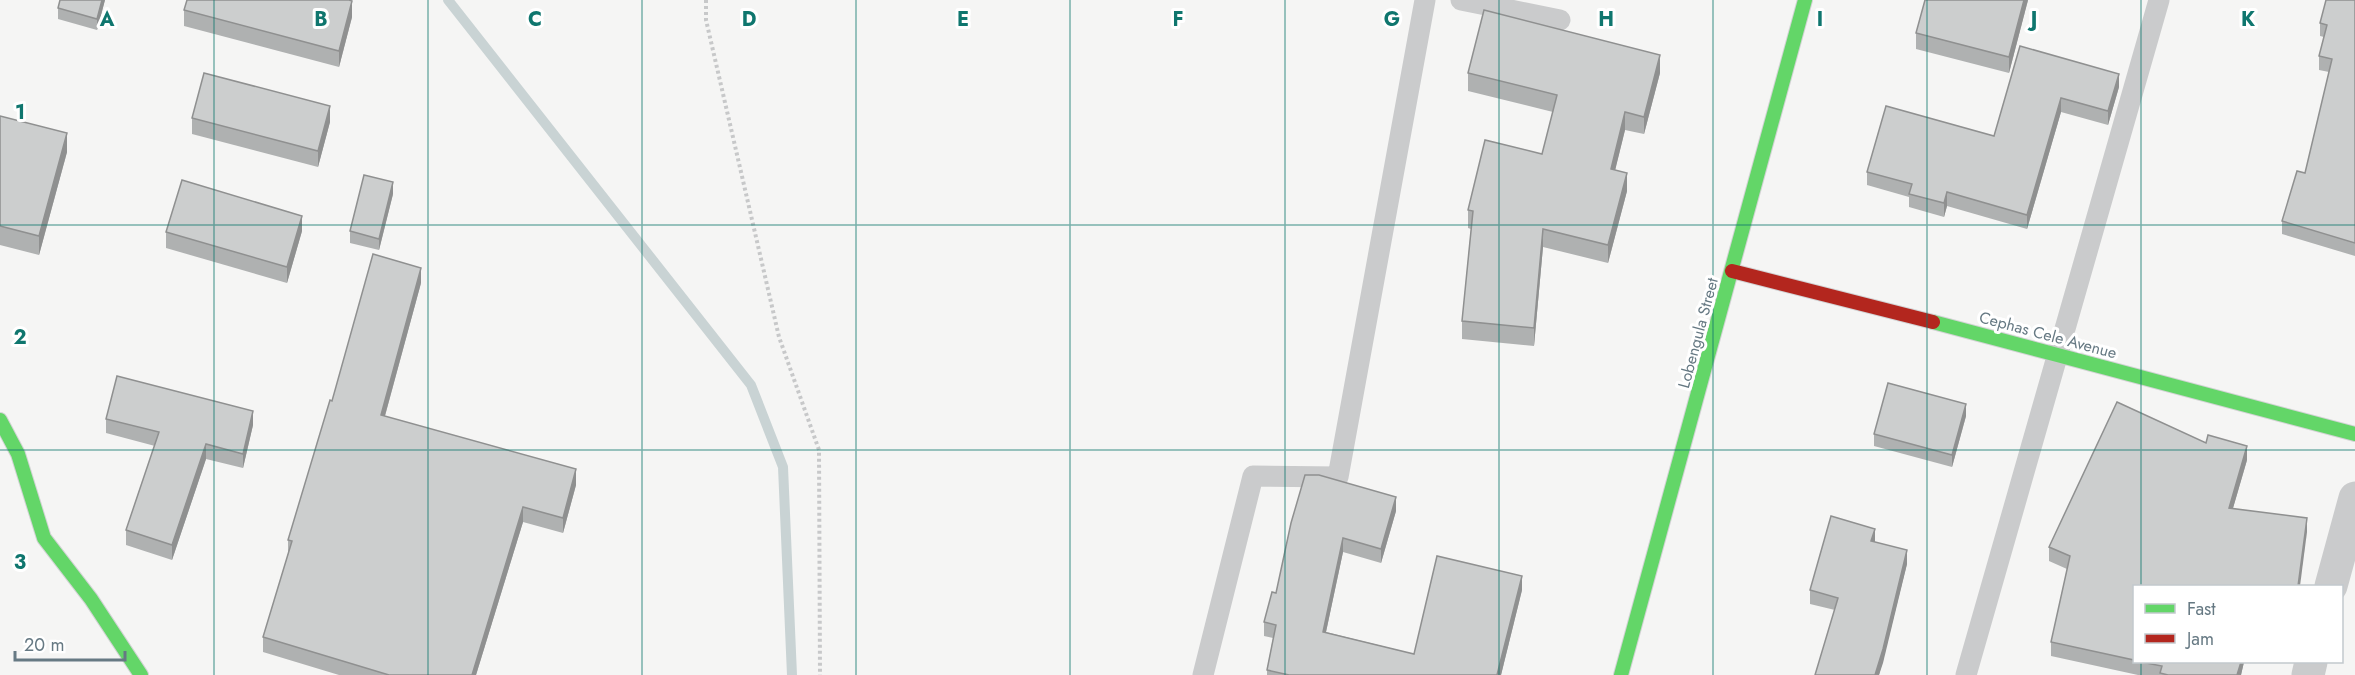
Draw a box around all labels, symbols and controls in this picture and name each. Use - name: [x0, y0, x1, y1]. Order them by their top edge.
- text: A: [99, 5, 115, 34]
- text: B: [314, 5, 328, 34]
- text: C: [528, 5, 542, 34]
- text: D: [742, 5, 756, 34]
- text: E: [957, 5, 969, 34]
- text: F: [1172, 5, 1184, 34]
- text: G: [1384, 5, 1400, 34]
- text: H: [1598, 5, 1614, 34]
- text: I: [1817, 5, 1823, 34]
- text: J: [2027, 5, 2037, 34]
- text: K: [2241, 5, 2255, 34]
- text: 1: [15, 98, 25, 127]
- street label: Lobengula Street: [1672, 275, 1724, 391]
- street label: Cephas Cele Avenue: [1977, 306, 2119, 364]
- text: 2: [13, 323, 27, 352]
- text: 3: [14, 548, 26, 577]
- legend: [2133, 585, 2343, 663]
- text: Fast: [2187, 596, 2216, 622]
- scale bar: [15, 624, 124, 662]
- text: Jam: [2185, 626, 2214, 652]
- text: 20 m: [24, 632, 64, 658]

